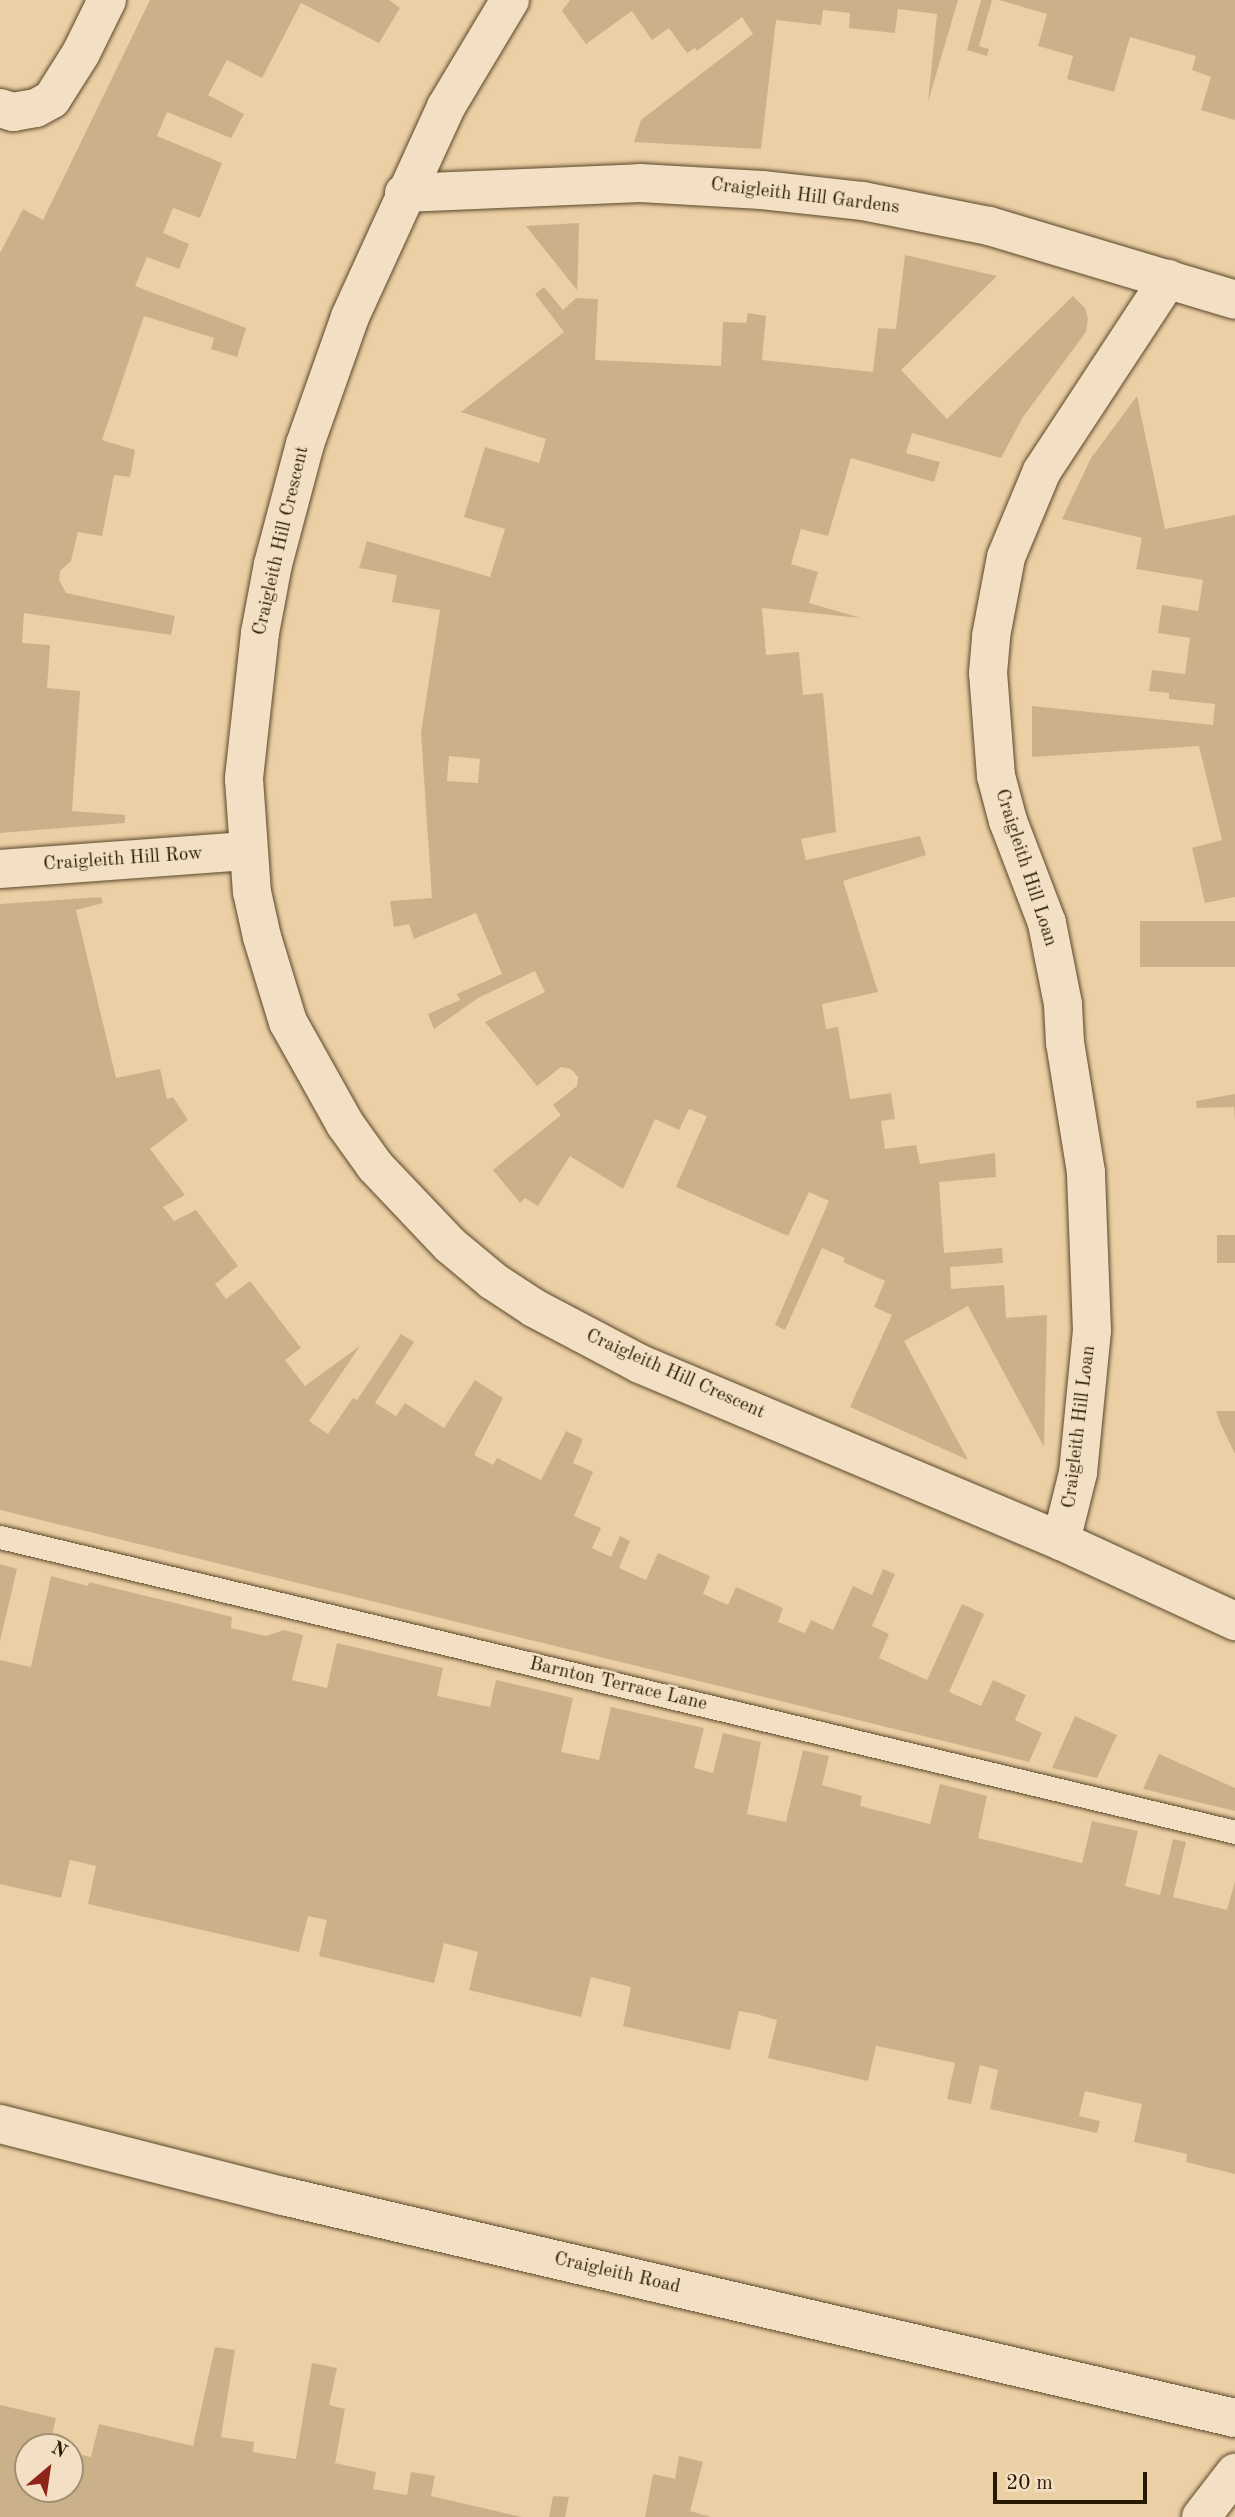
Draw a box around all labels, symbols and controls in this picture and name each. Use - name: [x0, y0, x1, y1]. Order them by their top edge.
- street label: Craigleith Hill Gardens: [709, 174, 901, 220]
- street label: Craigleith Hill Crescent: [249, 444, 315, 638]
- street label: Craigleith Hill Loan: [989, 786, 1061, 950]
- street label: Craigleith Hill Row: [43, 843, 203, 877]
- street label: Craigleith Hill Crescent: [582, 1325, 768, 1425]
- street label: Craigleith Hill Loan: [1059, 1344, 1101, 1510]
- street label: Barnton Terrace Lane: [527, 1653, 709, 1717]
- street label: Craigleith Road: [552, 2248, 682, 2300]
- north arrow: [14, 2433, 84, 2503]
- text: N: [47, 2439, 69, 2463]
- scale bar: [997, 2458, 1151, 2502]
- text: 20 m: [1006, 2473, 1053, 2494]

